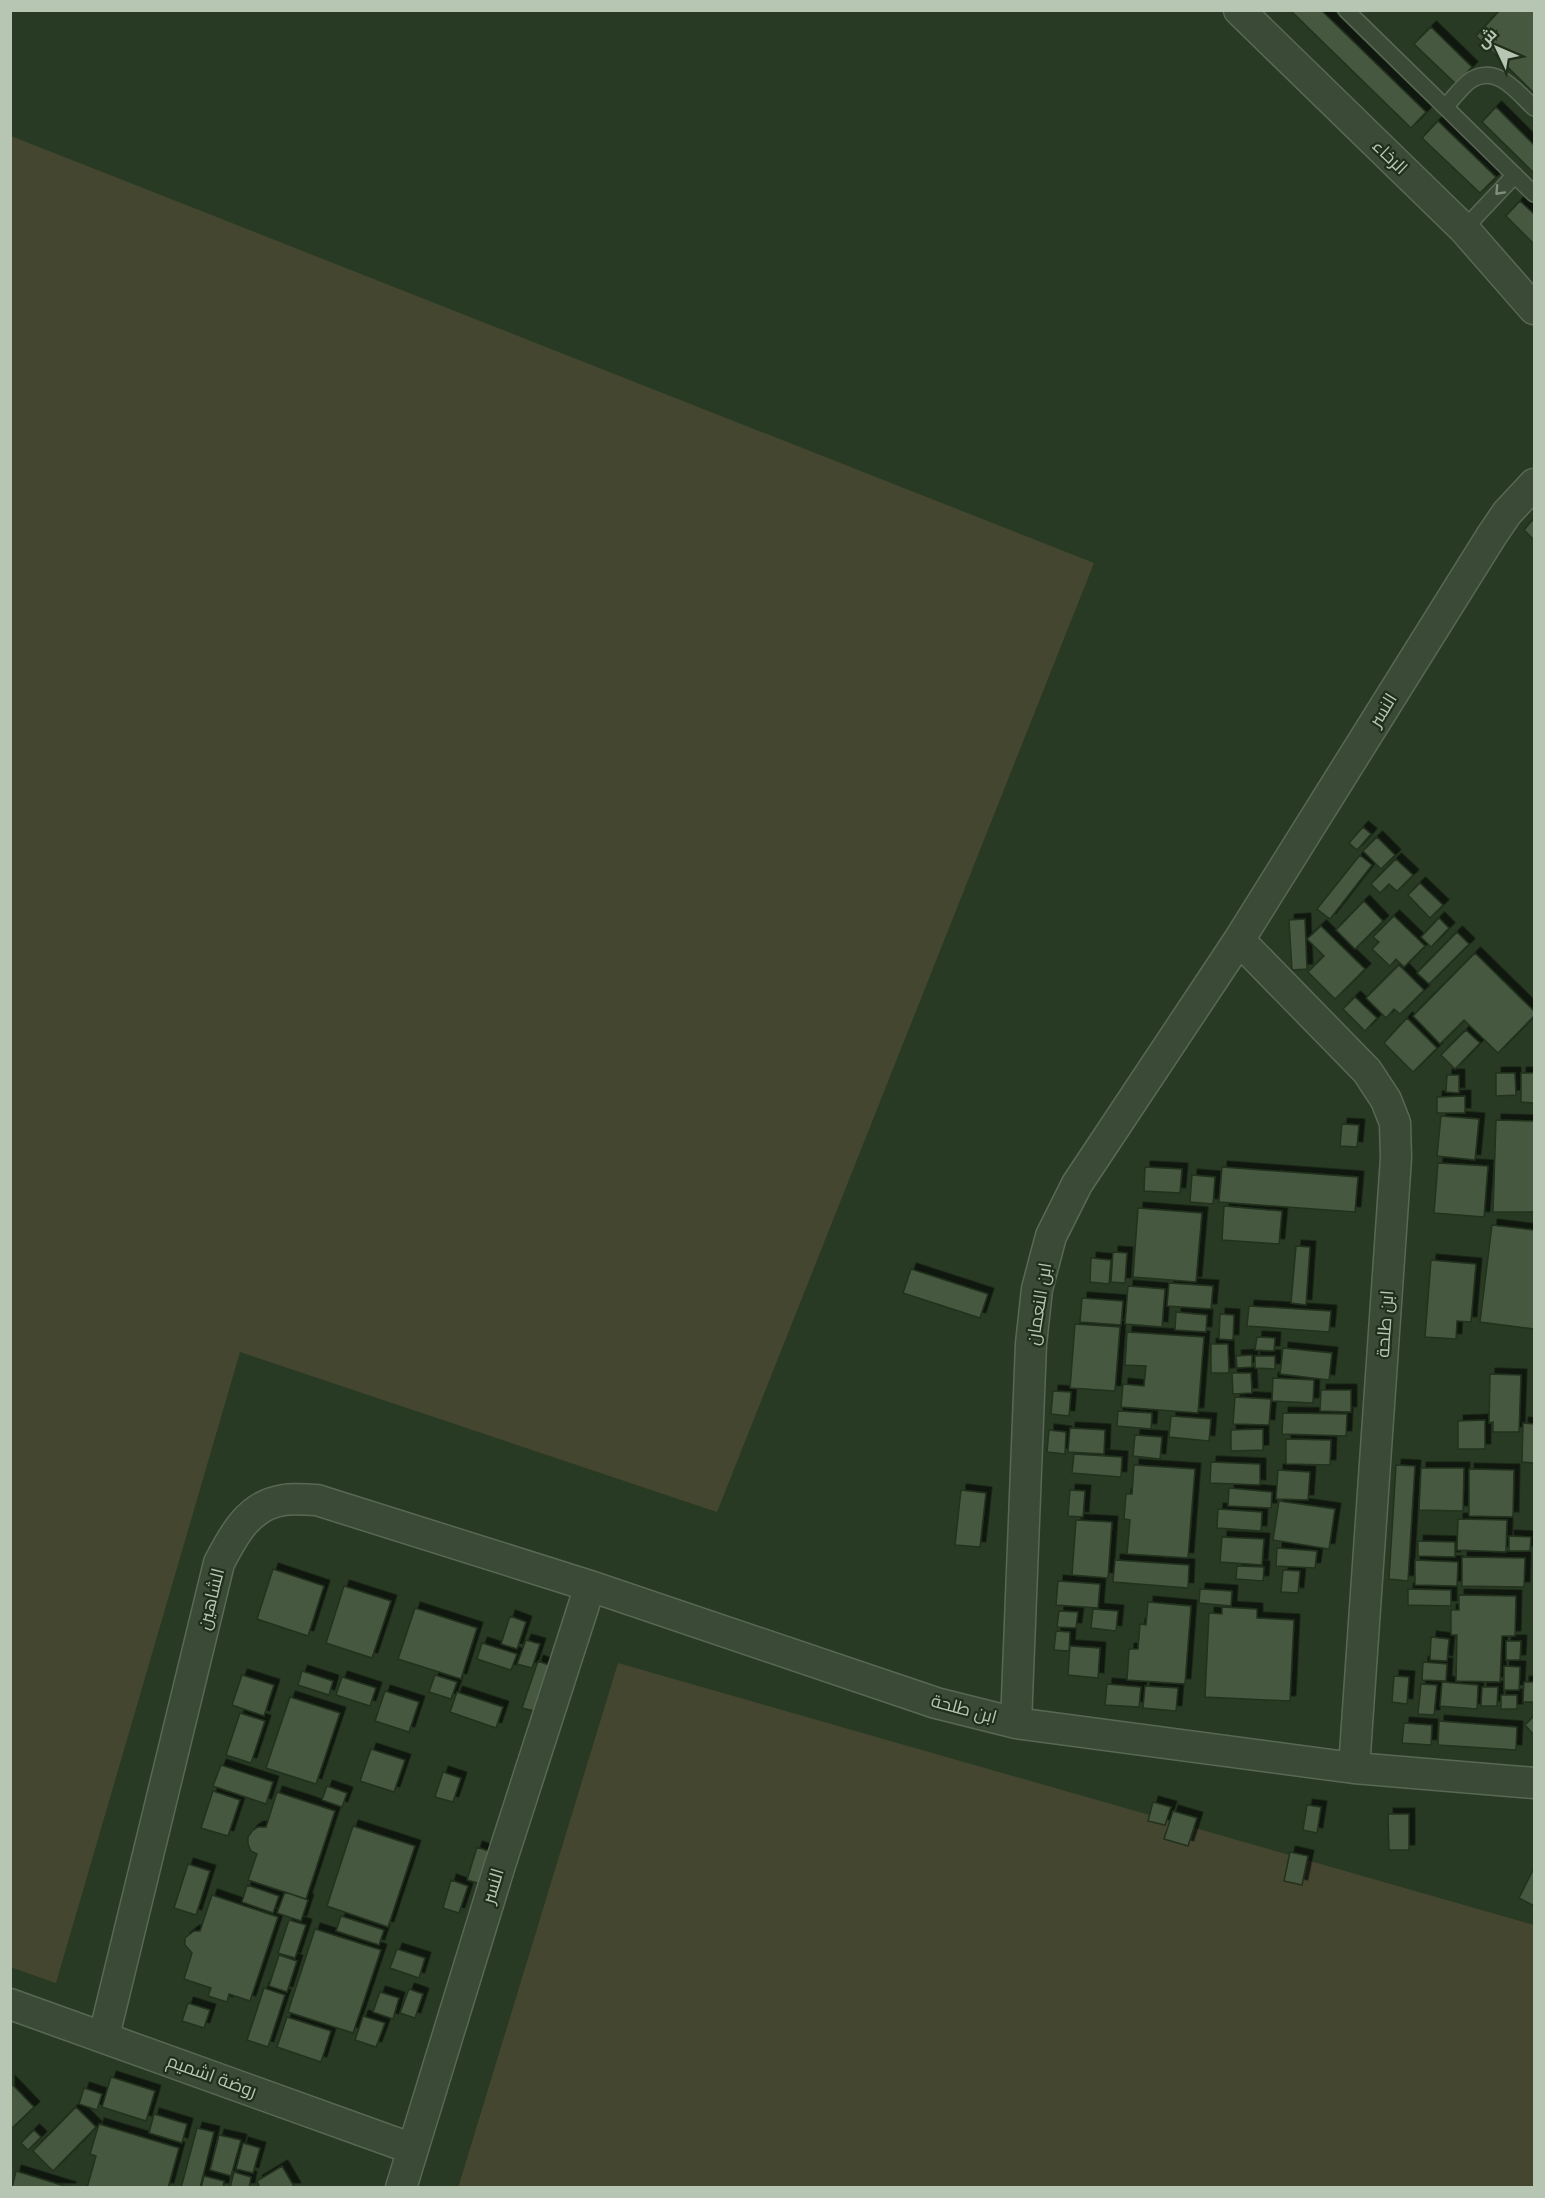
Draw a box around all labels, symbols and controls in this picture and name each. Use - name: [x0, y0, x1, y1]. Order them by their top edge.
- north arrow: [1467, 18, 1527, 78]
- text: ش: [1472, 23, 1501, 52]
- street label: الرخاء: [1368, 135, 1412, 179]
- one-way arrow: [1495, 185, 1506, 195]
- street label: النسر: [1364, 689, 1402, 732]
- street label: ابن النعمان: [1022, 1261, 1056, 1347]
- street label: ابن طلحة: [1372, 1290, 1398, 1358]
- street label: الشاهين: [193, 1566, 229, 1632]
- street label: ابن طلحة: [929, 1690, 999, 1728]
- street label: النسر: [477, 1866, 509, 1907]
- street label: روضة اشميم: [164, 2050, 260, 2103]

